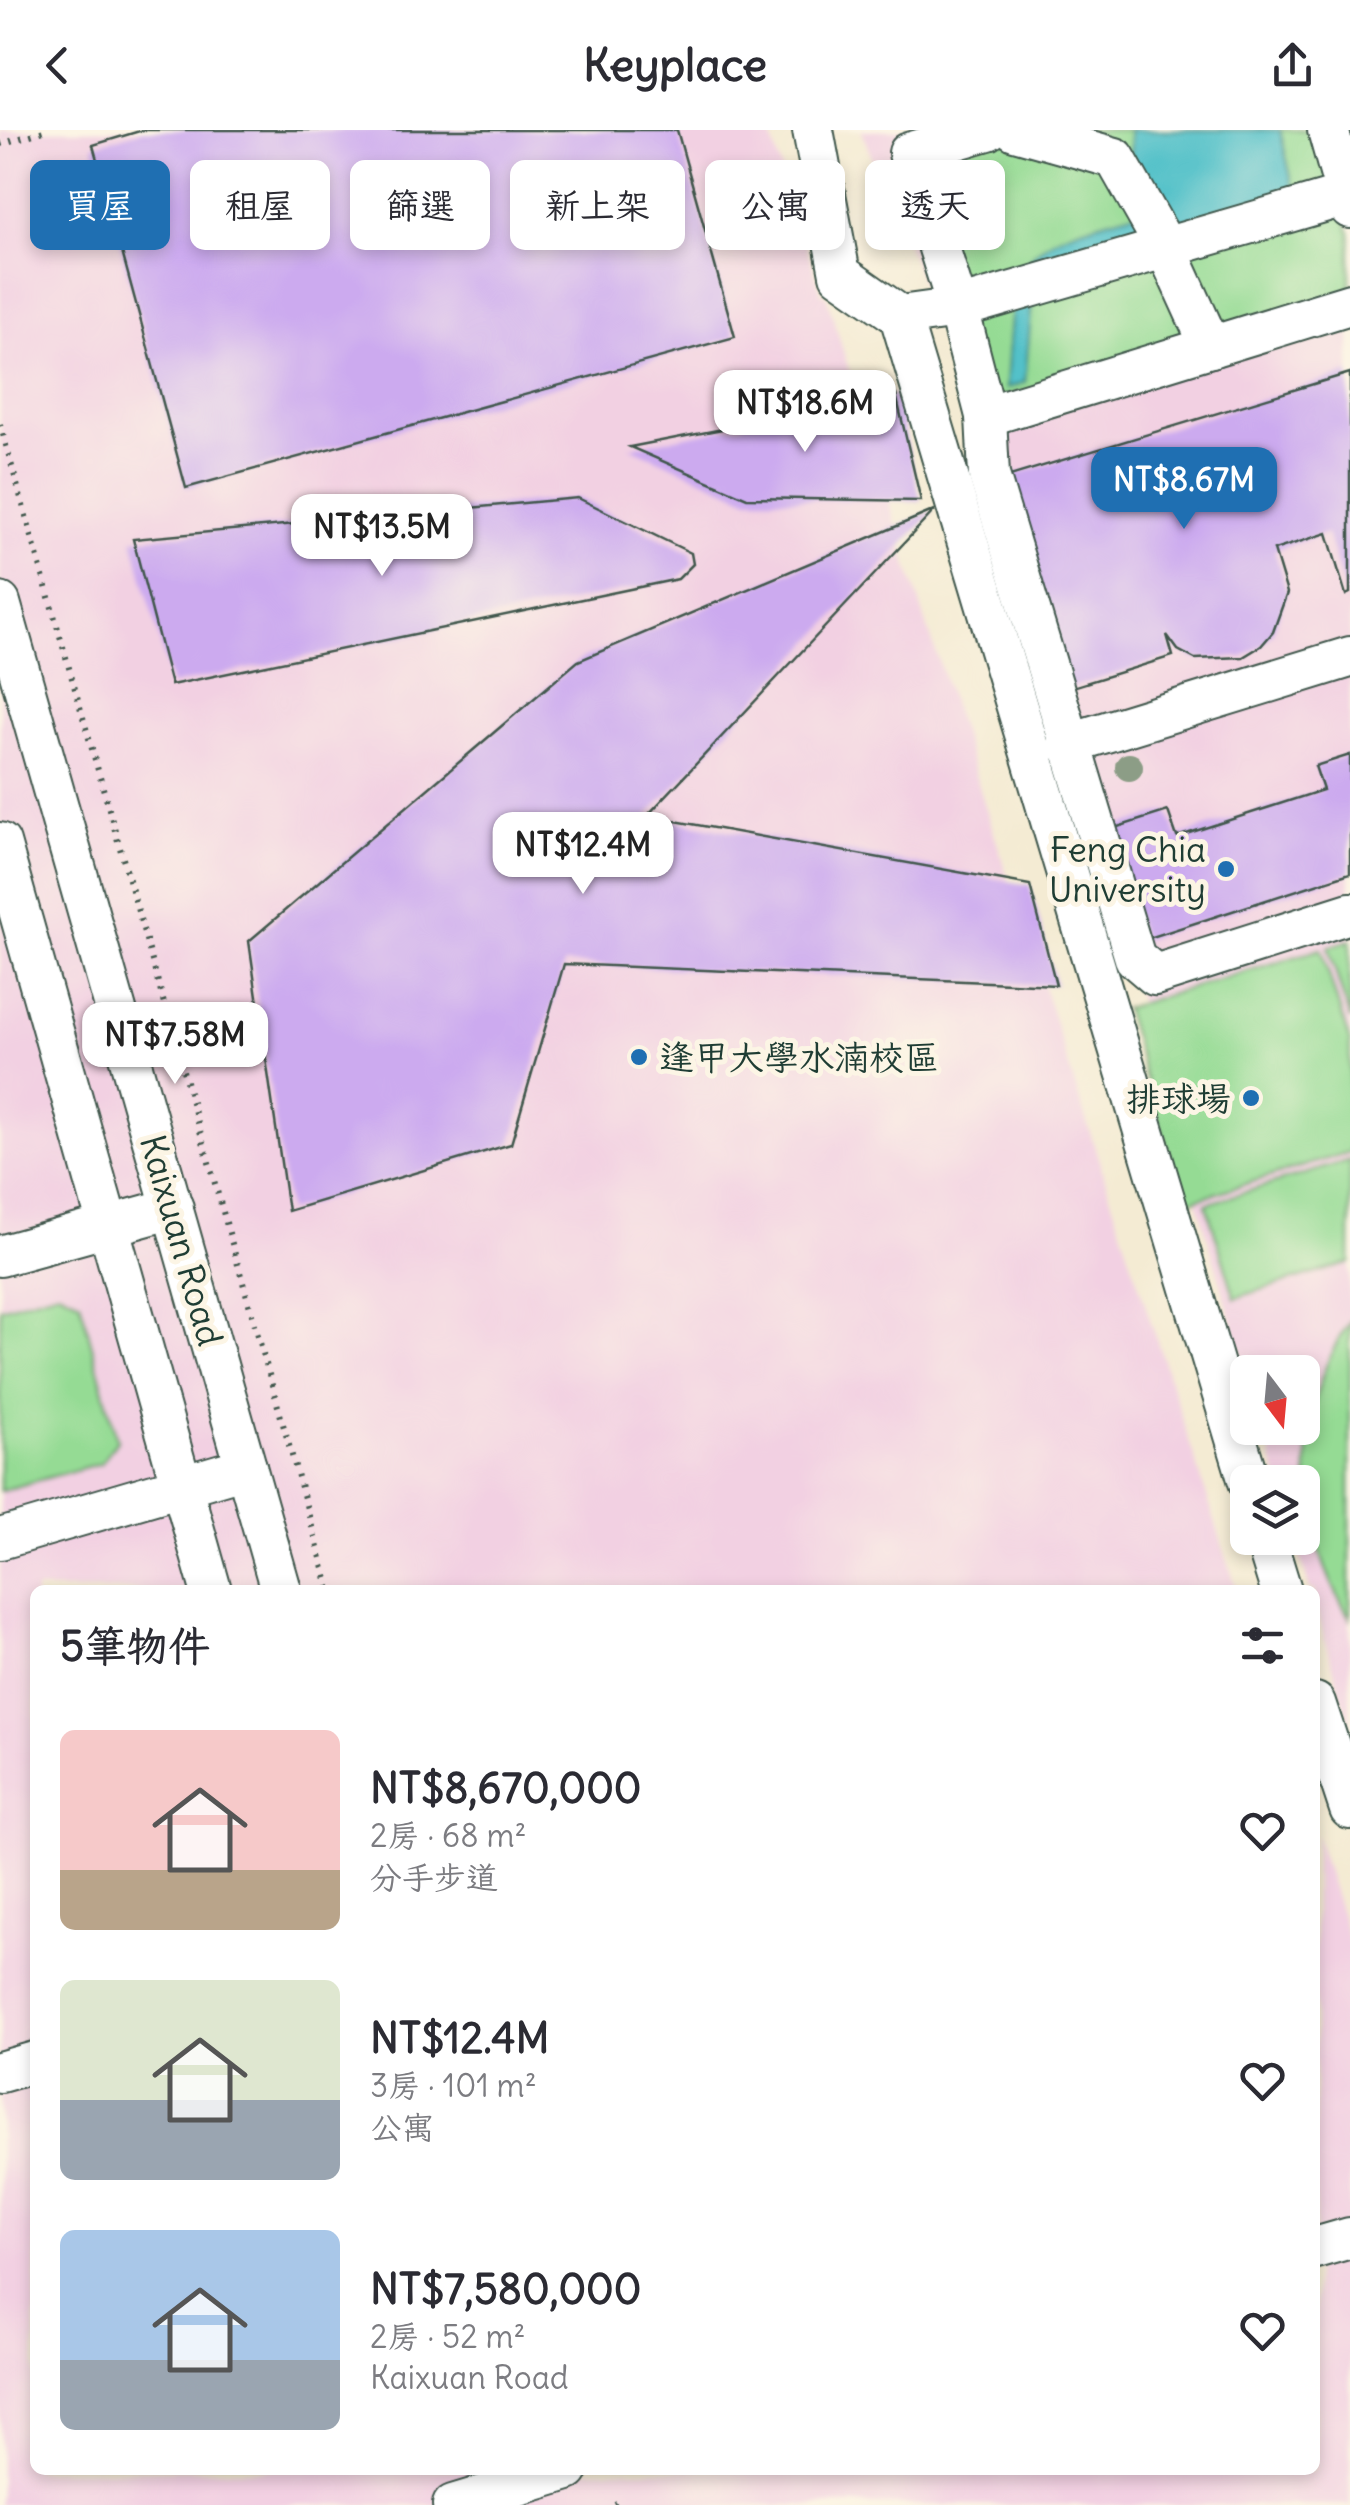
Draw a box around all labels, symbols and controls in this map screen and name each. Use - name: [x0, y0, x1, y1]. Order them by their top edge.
- text: Keyplace: [583, 37, 767, 93]
- icon: back: [30, 38, 85, 93]
- icon: share: [1265, 38, 1320, 93]
- chip: 買屋: [30, 160, 170, 250]
- chip: 租屋: [190, 160, 330, 250]
- chip: 篩選: [350, 160, 490, 250]
- chip: 新上架: [510, 160, 685, 250]
- chip: 公寓: [705, 160, 845, 250]
- chip: 透天: [865, 160, 1005, 250]
- pin: NT$18.6M: [702, 370, 908, 455]
- text: NT$18.6M: [736, 382, 874, 423]
- pin: NT$8.67M: [1081, 447, 1287, 532]
- text: NT$8.67M: [1113, 459, 1255, 500]
- pin: NT$13.5M: [279, 494, 485, 579]
- text: NT$13.5M: [313, 506, 451, 547]
- pin: NT$12.4M: [480, 812, 686, 897]
- text: NT$12.4M: [515, 824, 651, 865]
- place label: Feng Chia University: [1049, 827, 1206, 911]
- marker: Feng Chia University: [1215, 858, 1237, 880]
- pin: NT$7.58M: [72, 1002, 278, 1087]
- text: NT$7.58M: [104, 1014, 246, 1055]
- place label: 逢甲大學水湳校區: [659, 1035, 939, 1079]
- marker: 逢甲大學水湳校區: [628, 1046, 650, 1068]
- place label: 排球場: [1126, 1076, 1231, 1120]
- marker: 排球場: [1240, 1087, 1262, 1109]
- street label: Kaixuan Road: [131, 1130, 233, 1350]
- north arrow: [1230, 1355, 1320, 1445]
- map controls: [1230, 1355, 1320, 1555]
- button: layers: [1230, 1465, 1320, 1555]
- icon: filters: [1235, 1618, 1290, 1673]
- text: 5筆物件: [60, 1620, 210, 1672]
- text: NT$8,670,000: [370, 1762, 641, 1814]
- icon: home: [140, 1770, 260, 1890]
- icon: heart: [1235, 1803, 1290, 1858]
- text: 2房 · 68 m²: [370, 1815, 526, 1856]
- text: 分手步道: [370, 1857, 498, 1898]
- text: NT$12.4M: [370, 2012, 550, 2064]
- icon: home: [140, 2020, 260, 2140]
- icon: heart: [1235, 2053, 1290, 2108]
- text: 3房 · 101 m²: [370, 2065, 537, 2106]
- text: 公寓: [370, 2107, 434, 2148]
- text: NT$7,580,000: [370, 2263, 641, 2315]
- icon: home: [140, 2270, 260, 2390]
- icon: heart: [1235, 2303, 1290, 2358]
- text: 2房 · 52 m²: [370, 2316, 525, 2357]
- text: Kaixuan Road: [370, 2357, 569, 2398]

